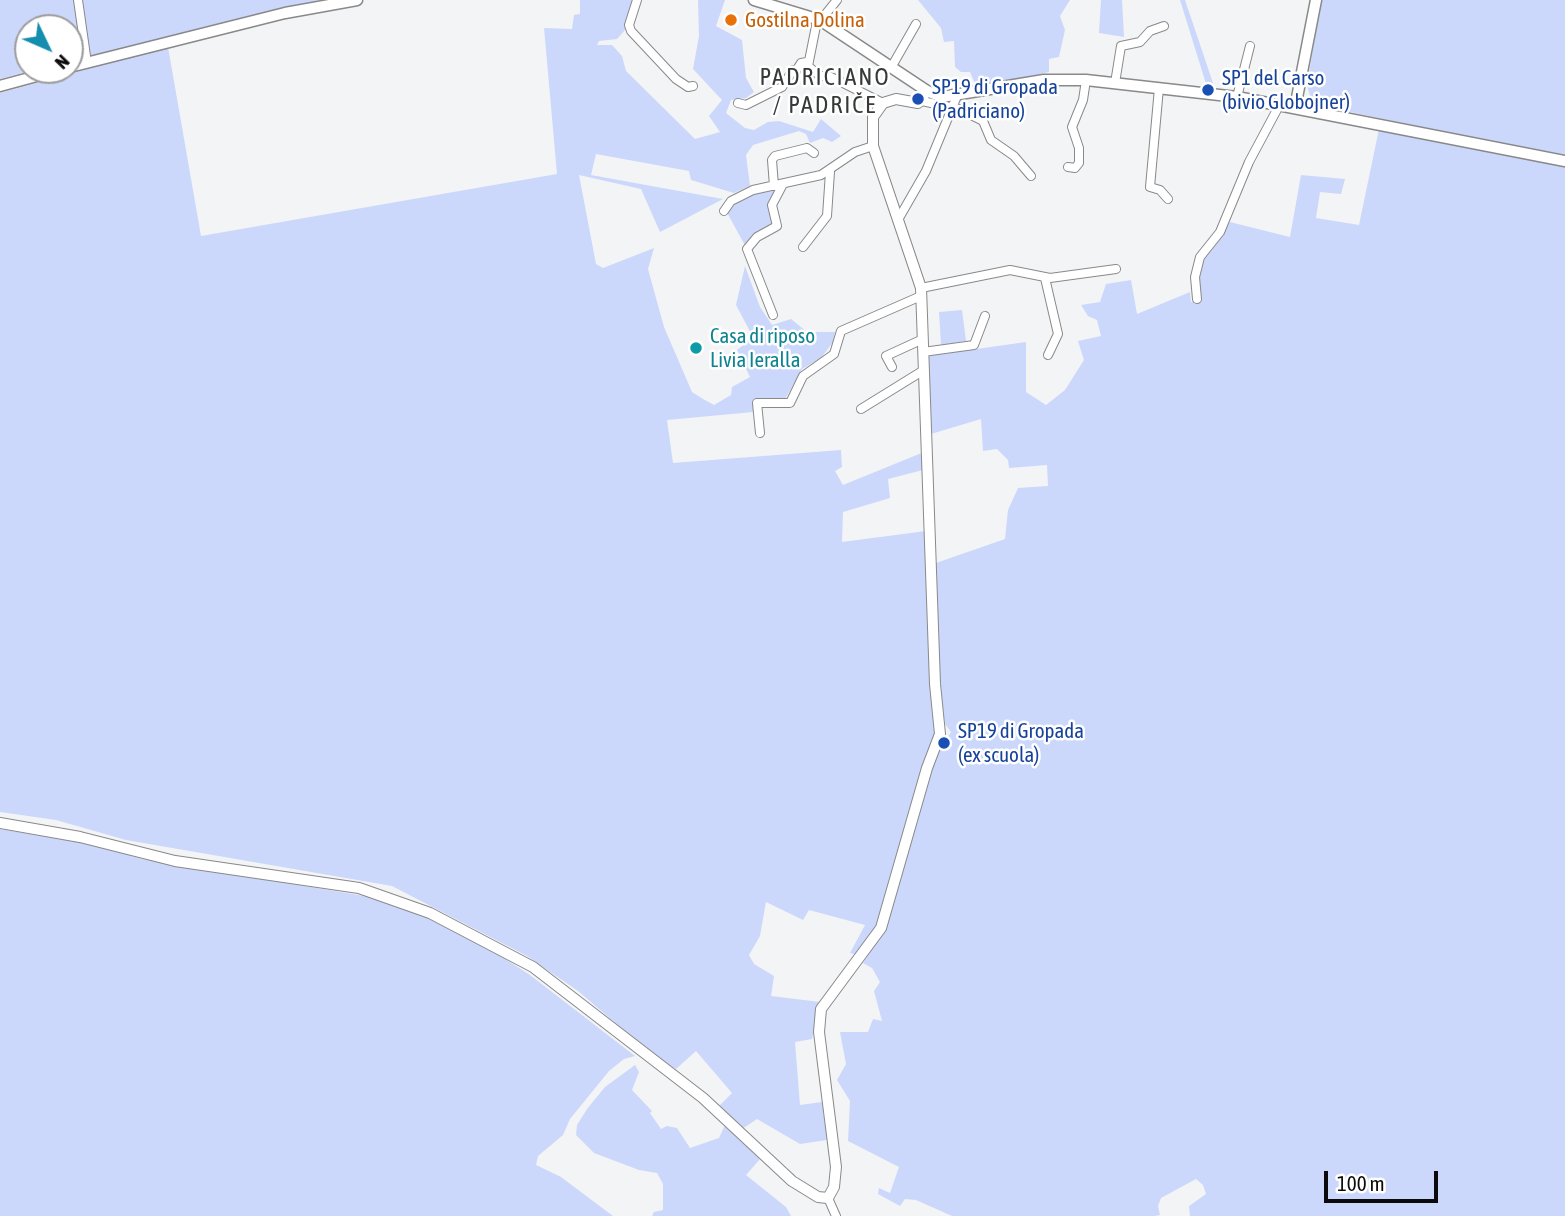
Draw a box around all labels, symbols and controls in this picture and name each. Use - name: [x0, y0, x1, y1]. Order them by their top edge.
- place label: Gostilna Dolina: [745, 7, 865, 33]
- marker: Gostilna Dolina: [723, 12, 739, 28]
- north arrow: [14, 14, 84, 84]
- text: N: [51, 51, 74, 74]
- district label: PADRICIANO / PADRIČE: [761, 63, 889, 119]
- place label: SP1 del Carso (bivio Globojner): [1222, 65, 1350, 115]
- place label: SP19 di Gropada (Padriciano): [932, 74, 1058, 124]
- marker: SP1 del Carso (bivio Globojner): [1200, 82, 1216, 98]
- marker: SP19 di Gropada (Padriciano): [910, 91, 926, 107]
- place label: Casa di riposo Livia Ieralla: [710, 323, 815, 373]
- marker: Casa di riposo Livia Ieralla: [688, 340, 704, 356]
- place label: SP19 di Gropada (ex scuola): [958, 718, 1084, 768]
- marker: SP19 di Gropada (ex scuola): [936, 735, 952, 751]
- scale bar: [1327, 1156, 1441, 1200]
- text: 100 m: [1337, 1171, 1385, 1195]

